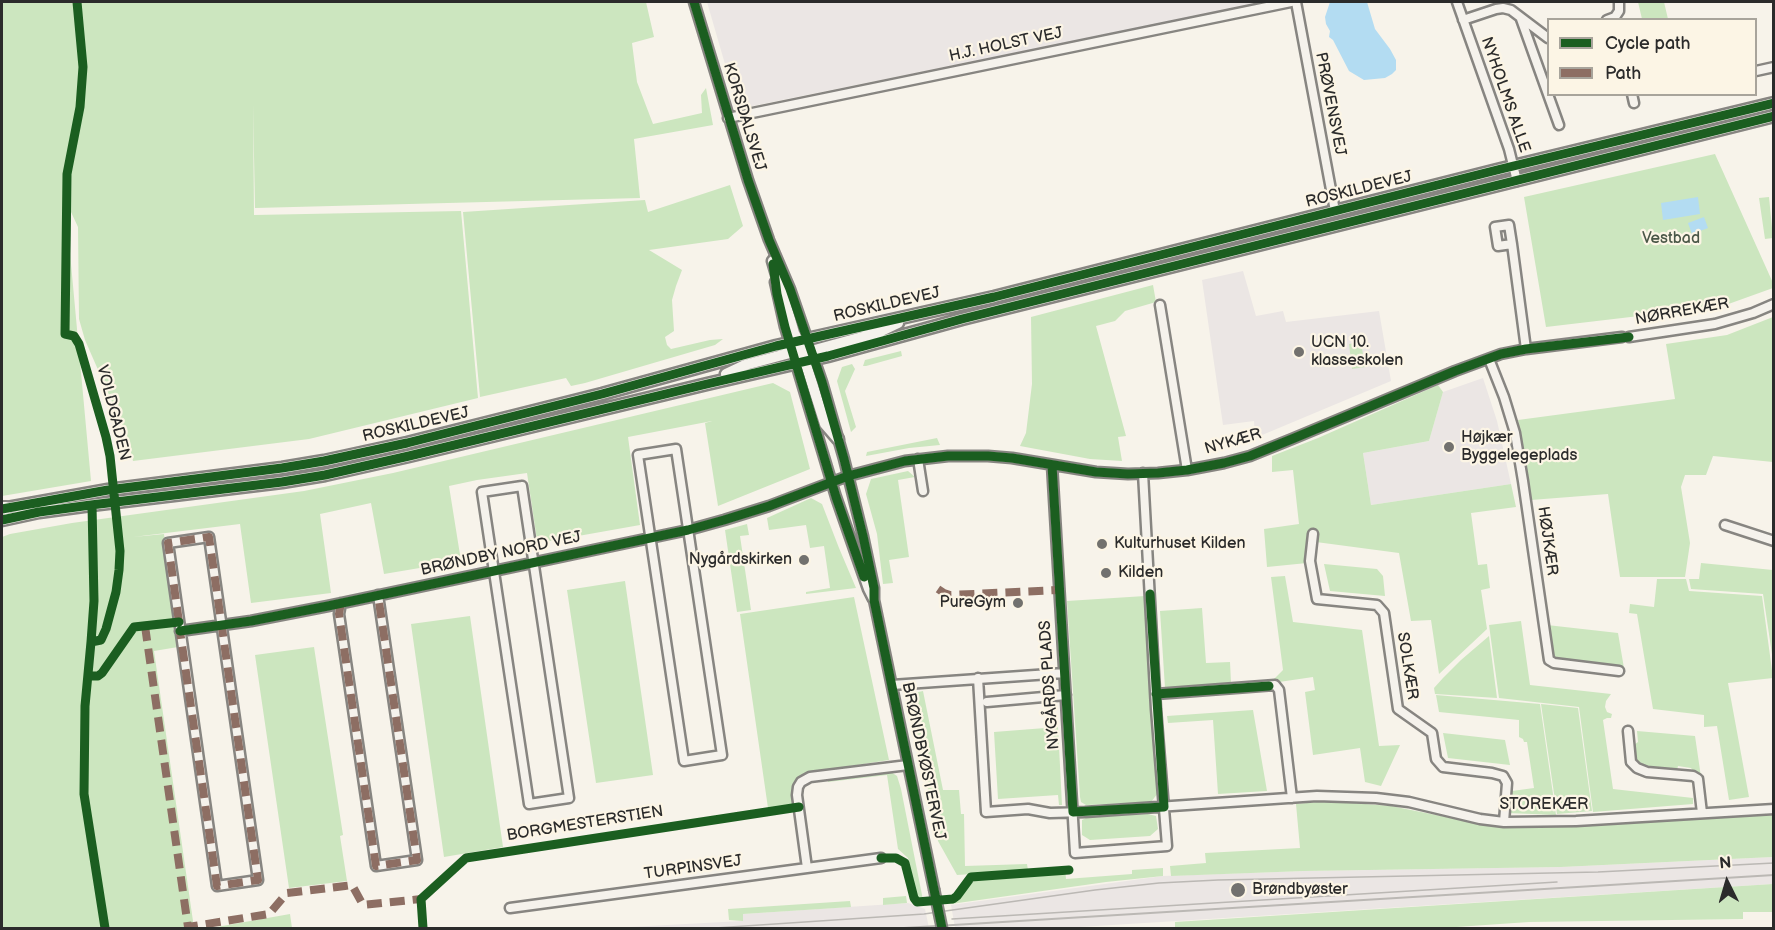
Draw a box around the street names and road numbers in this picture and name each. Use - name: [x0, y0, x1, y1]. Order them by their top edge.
- street label: H.J. HOLST VEJ: [947, 24, 1065, 66]
- street label: NYHOLMS ALLE: [1476, 35, 1534, 155]
- street label: PRØVENSVEJ: [1311, 51, 1349, 157]
- street label: KORSDALSVEJ: [718, 60, 770, 174]
- street label: ROSKILDEVEJ: [1304, 168, 1414, 212]
- street label: ROSKILDEVEJ: [832, 283, 942, 327]
- street label: NØRREKÆR: [1634, 294, 1730, 330]
- street label: VOLDGADEN: [92, 363, 134, 463]
- street label: ROSKILDEVEJ: [361, 403, 471, 447]
- street label: NYKÆR: [1202, 425, 1264, 459]
- street label: HØJKÆR: [1533, 505, 1561, 577]
- street label: BRØNDBY NORD VEJ: [419, 528, 583, 580]
- street label: NYGÅRDS PLADS: [1036, 620, 1064, 750]
- street label: SOLKÆR: [1392, 631, 1422, 701]
- street label: BRØNDBYØSTERVEJ: [897, 680, 949, 842]
- street label: STOREKÆR: [1500, 795, 1588, 815]
- street label: BORGMESTERSTIEN: [505, 802, 665, 846]
- street label: TURPINSVEJ: [643, 852, 743, 884]

